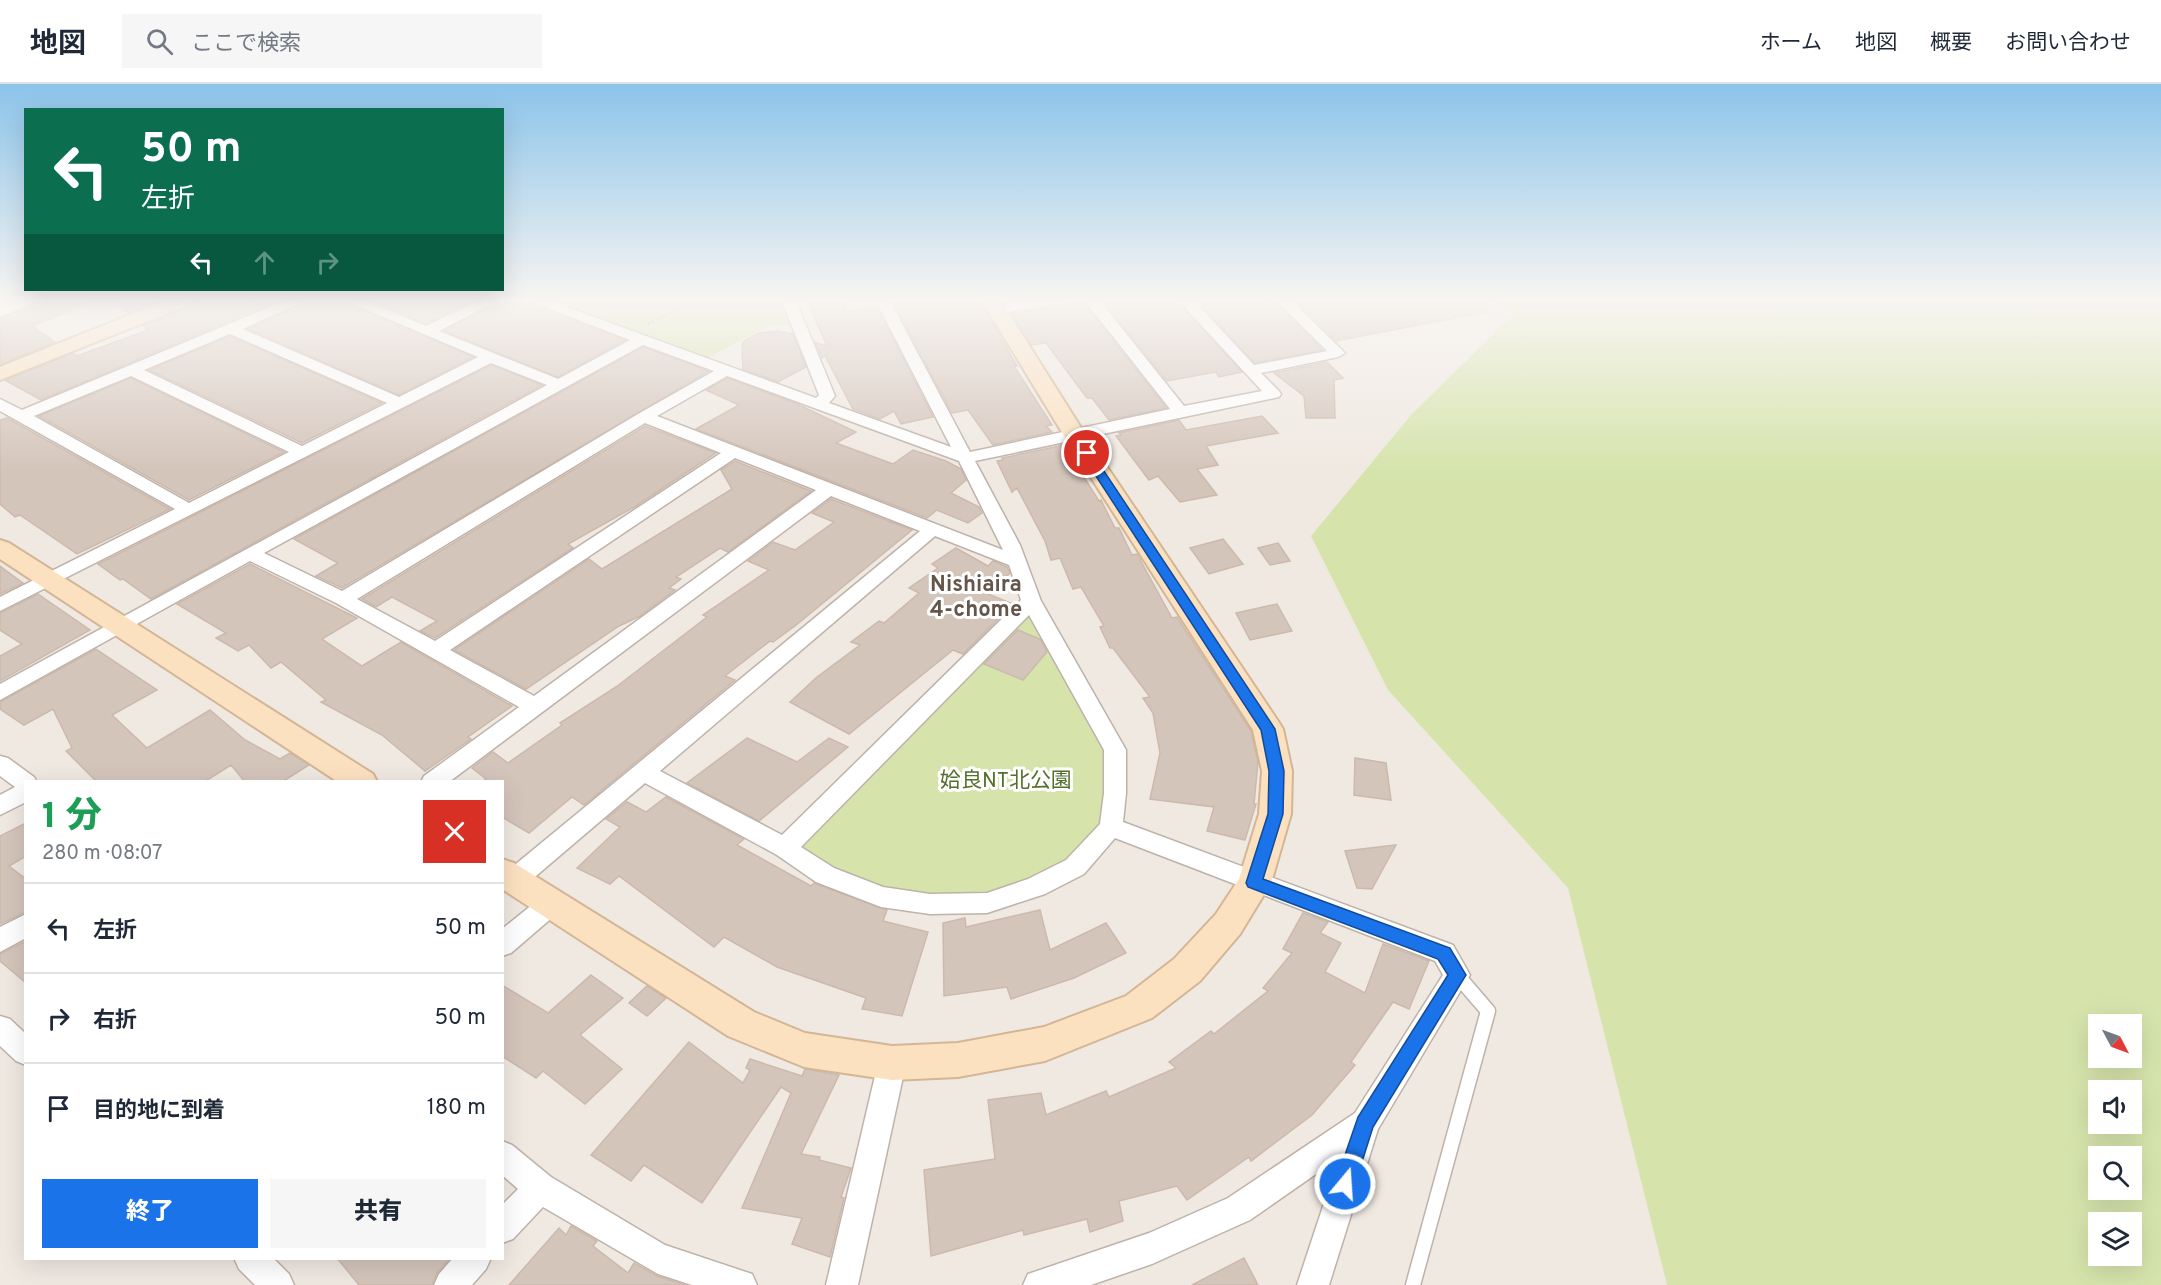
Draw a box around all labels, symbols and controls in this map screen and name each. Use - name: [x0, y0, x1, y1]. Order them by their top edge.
- search box: [122, 14, 542, 68]
- icon: search: [143, 25, 176, 58]
- text: 地図: [30, 27, 86, 63]
- text: ホーム: [1760, 30, 1822, 57]
- text: 地図: [1855, 30, 1897, 57]
- text: 概要: [1930, 30, 1972, 57]
- text: お問い合わせ: [2005, 30, 2131, 57]
- text: ここで検索: [191, 31, 301, 58]
- text: 50 m: [141, 124, 242, 177]
- icon: left: [42, 132, 120, 210]
- text: 左折: [141, 183, 195, 217]
- icon: left: [185, 246, 218, 279]
- icon: ahead: [248, 246, 281, 279]
- icon: right: [311, 246, 344, 279]
- pin: [1061, 427, 1112, 478]
- icon: arrive: [1070, 436, 1103, 469]
- district label: Nishiaira 4-chome: [930, 572, 1022, 624]
- park label: 姶良NT北公園: [940, 768, 1072, 795]
- text: 1 分: [42, 795, 102, 841]
- button: close: [423, 800, 486, 863]
- text: 280 m · 08:07: [42, 841, 162, 867]
- icon: left: [42, 912, 75, 945]
- text: 50 m: [434, 915, 486, 942]
- text: 左折: [93, 918, 137, 945]
- icon: right: [42, 1002, 75, 1035]
- text: 50 m: [434, 1005, 486, 1032]
- text: 右折: [93, 1008, 137, 1035]
- north arrow: [2088, 1014, 2142, 1068]
- map controls: [2088, 1014, 2142, 1266]
- button: sound: [2088, 1080, 2142, 1134]
- icon: arrive: [42, 1092, 75, 1125]
- text: 180 m: [427, 1095, 486, 1122]
- text: 目的地に到着: [93, 1098, 225, 1125]
- button: search: [2088, 1146, 2142, 1200]
- position arrow: [1313, 1152, 1377, 1216]
- button: 終了: [42, 1179, 258, 1248]
- button: 共有: [270, 1179, 486, 1248]
- button: layers: [2088, 1212, 2142, 1266]

